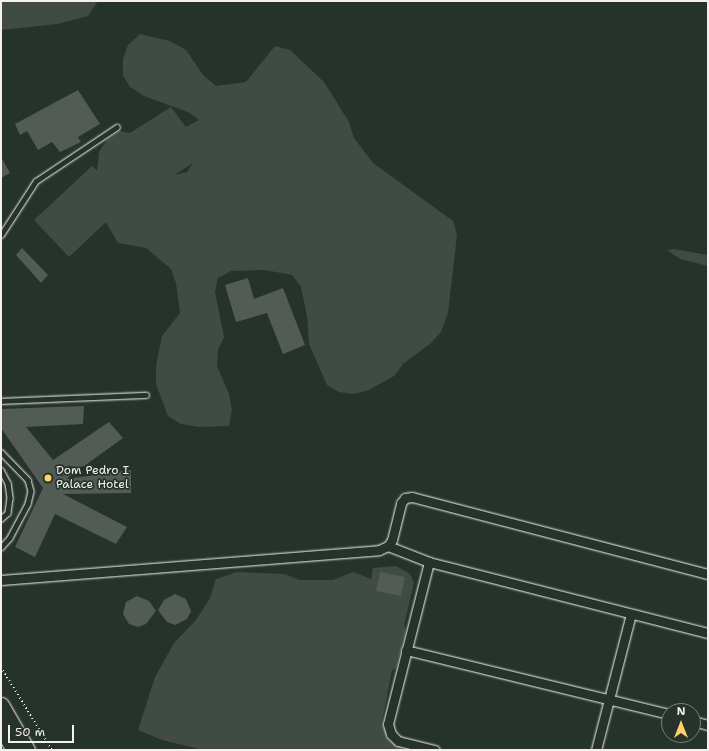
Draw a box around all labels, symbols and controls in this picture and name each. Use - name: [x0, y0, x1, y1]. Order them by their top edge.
- place label: Dom Pedro I Palace Hotel: [56, 464, 129, 492]
- marker: Dom Pedro I Palace Hotel: [43, 473, 53, 483]
- north arrow: [661, 703, 701, 743]
- text: N: [677, 704, 685, 719]
- scale bar: [10, 717, 76, 743]
- text: 50 m: [15, 724, 45, 740]

